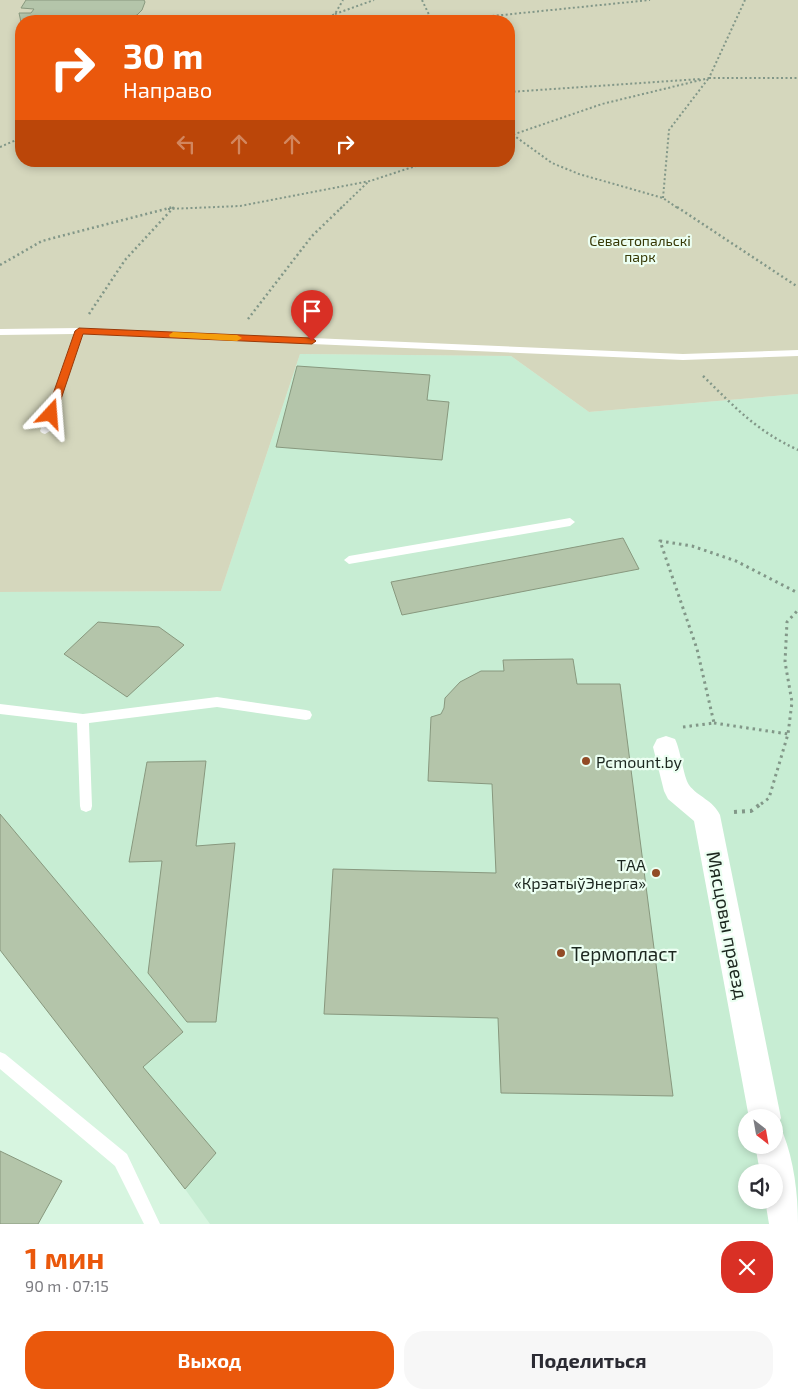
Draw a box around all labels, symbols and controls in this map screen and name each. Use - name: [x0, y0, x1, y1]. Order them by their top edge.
- text: 30 m: [123, 34, 203, 76]
- icon: right: [40, 35, 105, 100]
- text: Направо: [123, 76, 212, 102]
- icon: left: [172, 130, 200, 158]
- icon: ahead: [225, 130, 253, 158]
- icon: ahead: [278, 130, 306, 158]
- icon: right: [331, 130, 359, 158]
- park label: Севастопальскі парк: [589, 232, 691, 265]
- pin: [291, 290, 333, 341]
- icon: arrive: [298, 297, 326, 325]
- position arrow: [24, 387, 76, 439]
- place label: Pcmount.by: [596, 752, 682, 771]
- marker: Pcmount.by: [580, 755, 592, 767]
- street label: Мясцовы праезд: [702, 849, 754, 1001]
- place label: ТАА «КрэатыўЭнерга»: [514, 855, 646, 893]
- marker: ТАА «КрэатыўЭнерга»: [650, 867, 662, 879]
- place label: Термопласт: [571, 942, 677, 965]
- marker: Термопласт: [555, 947, 567, 959]
- north arrow: [738, 1109, 782, 1154]
- map controls: [738, 1109, 783, 1209]
- button: sound: [738, 1164, 783, 1209]
- text: 1 мин: [25, 1239, 104, 1275]
- button: close: [721, 1241, 773, 1293]
- text: 90 m · 07:15: [25, 1276, 109, 1295]
- button: Выход: [25, 1331, 394, 1389]
- button: Поделиться: [404, 1331, 773, 1389]

